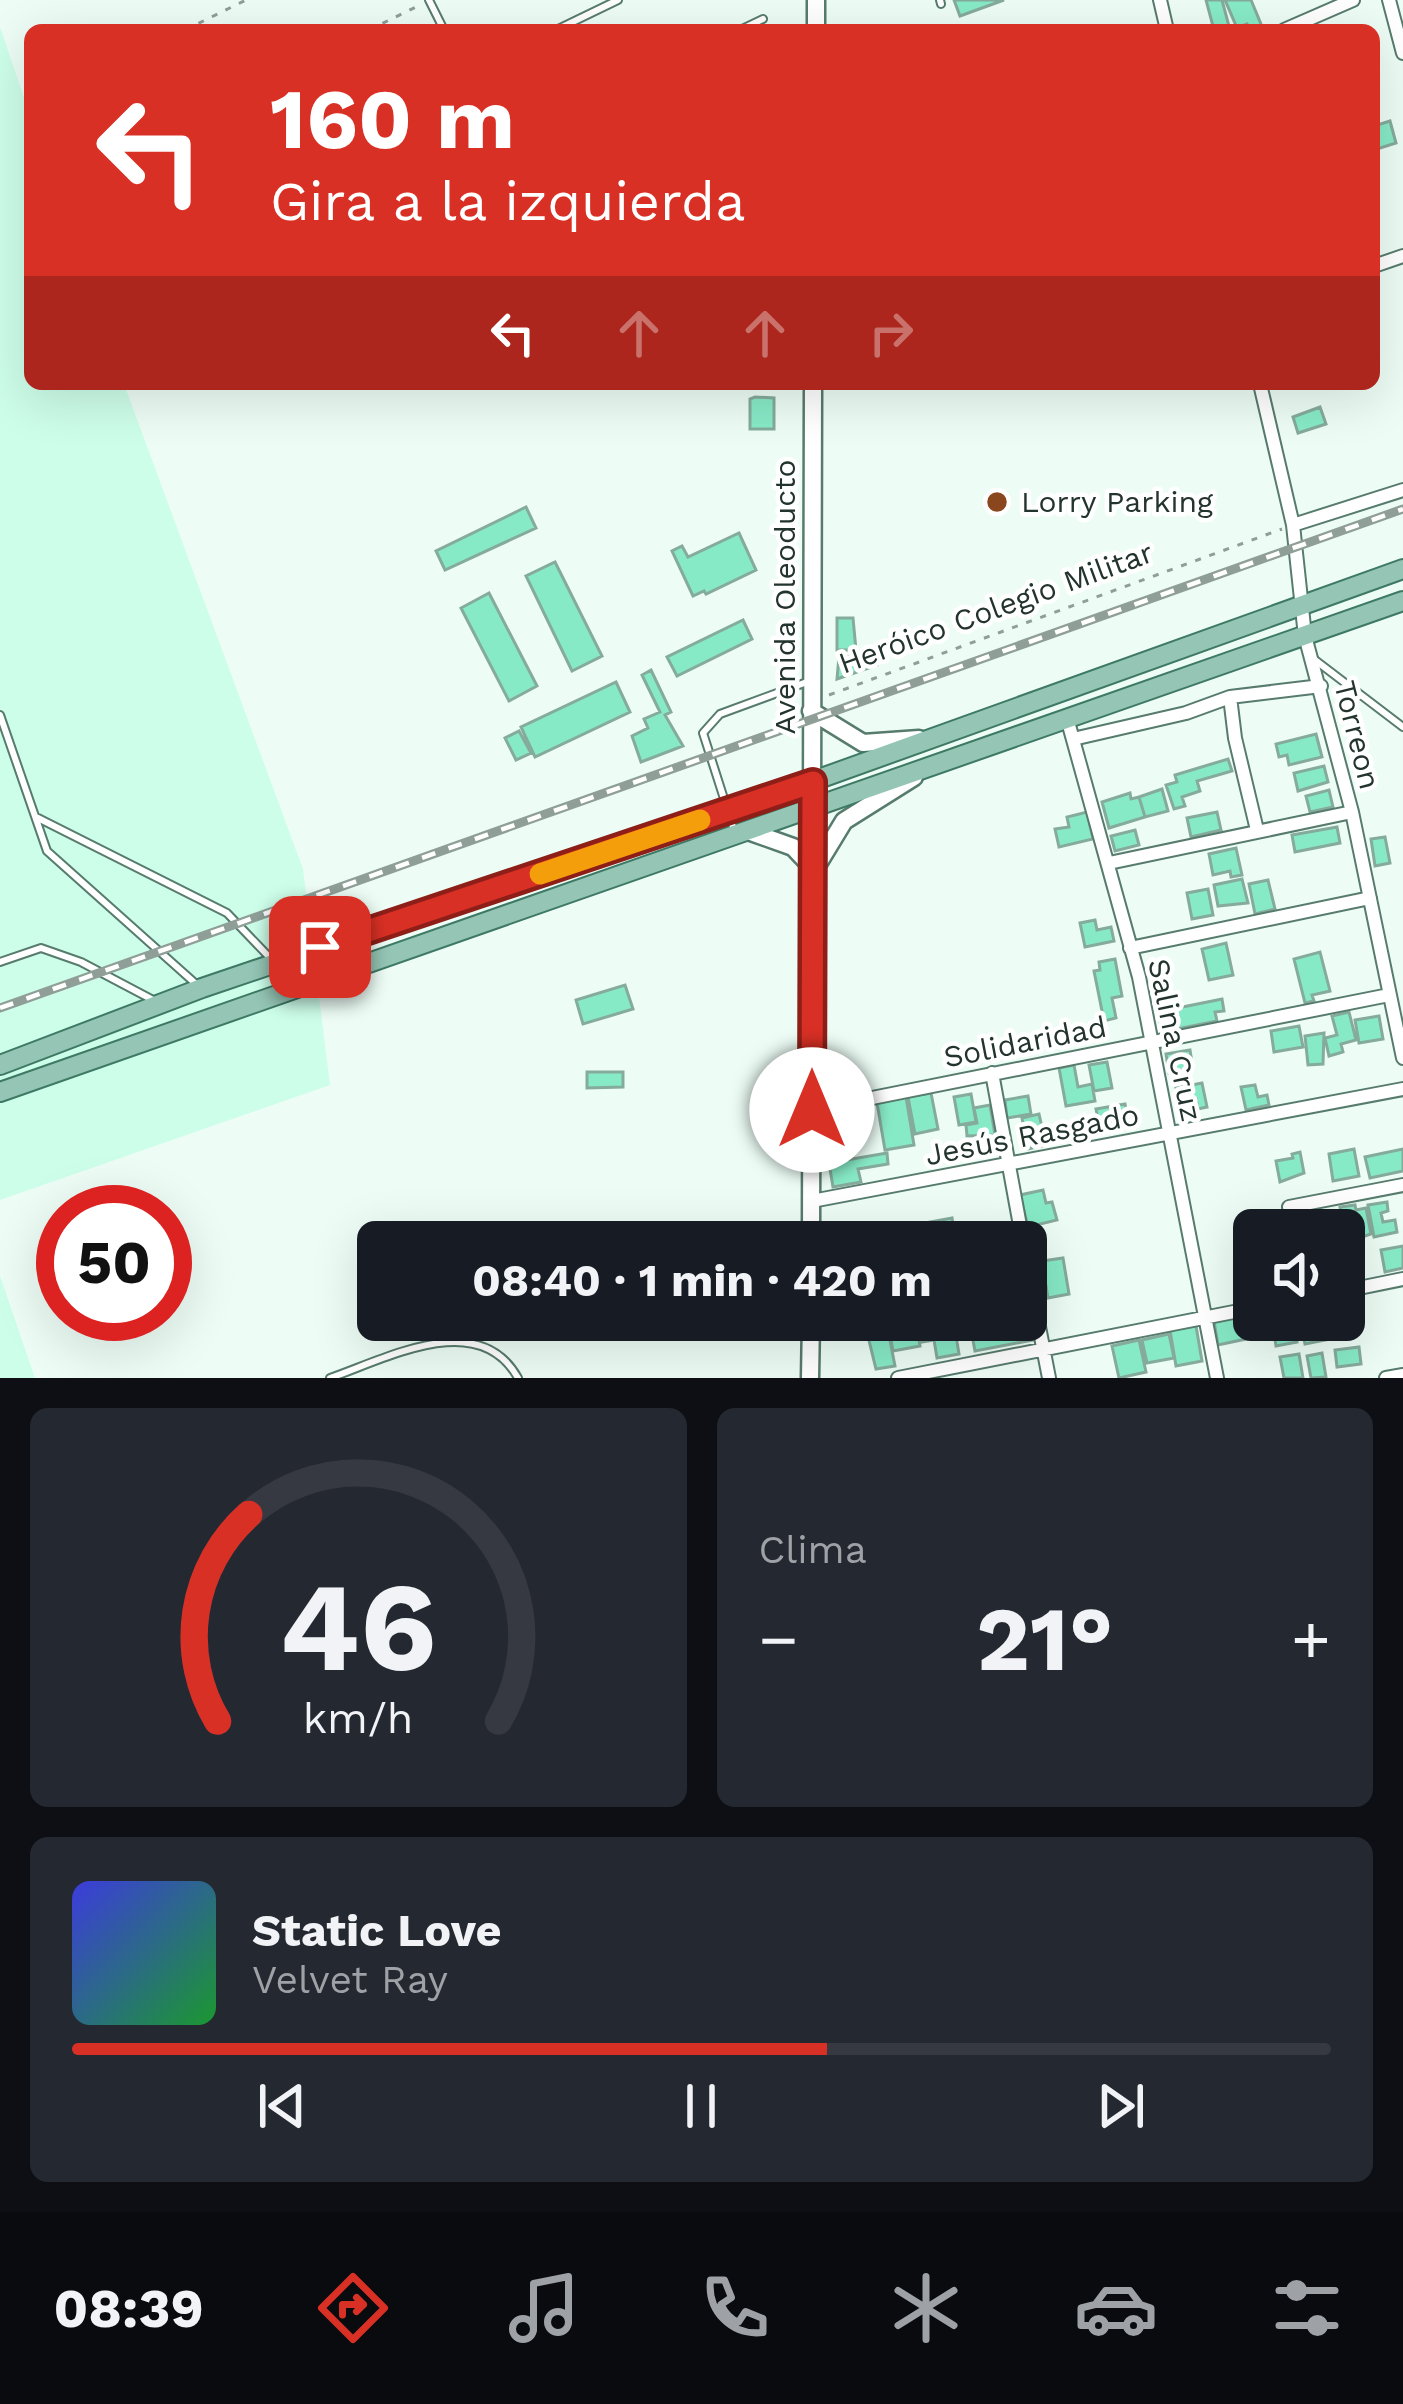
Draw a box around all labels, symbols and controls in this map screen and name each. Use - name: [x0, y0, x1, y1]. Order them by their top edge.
- text: 160 m: [270, 70, 515, 168]
- icon: left: [72, 72, 228, 228]
- text: Gira a la izquierda: [270, 170, 746, 233]
- icon: left: [480, 300, 546, 366]
- icon: ahead: [606, 300, 672, 366]
- icon: ahead: [732, 300, 798, 366]
- icon: right: [858, 300, 924, 366]
- street label: Avenida Oleoducto: [767, 459, 802, 735]
- place label: Lorry Parking: [1021, 484, 1213, 519]
- marker: Lorry Parking: [984, 489, 1010, 515]
- street label: Heróico Colegio Militar: [834, 534, 1158, 681]
- street label: Torreon: [1327, 677, 1388, 793]
- pin: [269, 896, 371, 998]
- icon: arrive: [287, 914, 353, 980]
- street label: Salina Cruz: [1141, 955, 1210, 1124]
- street label: Solidaridad: [941, 1009, 1109, 1074]
- position arrow: [749, 1047, 875, 1173]
- street label: Jesús Rasgado: [922, 1097, 1142, 1172]
- speed limit sign: 50: [36, 1185, 192, 1341]
- map controls: [1233, 1209, 1365, 1341]
- button: sound: [1233, 1209, 1365, 1341]
- text: 08:40 · 1 min · 420 m: [472, 1254, 932, 1307]
- text: Clima: [759, 1527, 867, 1572]
- text: 46: [279, 1554, 437, 1700]
- text: 21°: [976, 1586, 1113, 1692]
- text: −: [759, 1601, 798, 1678]
- text: +: [1291, 1601, 1331, 1678]
- text: km/h: [303, 1692, 413, 1742]
- text: Static Love: [252, 1904, 502, 1957]
- text: Velvet Ray: [252, 1957, 448, 2002]
- icon: previous: [249, 2073, 315, 2139]
- icon: pause: [668, 2073, 734, 2139]
- icon: next: [1088, 2073, 1154, 2139]
- icon: directions: [311, 2266, 395, 2350]
- icon: music: [502, 2266, 586, 2350]
- icon: phone: [693, 2266, 777, 2350]
- icon: climate: [884, 2266, 968, 2350]
- icon: car: [1074, 2266, 1158, 2350]
- icon: filters: [1265, 2266, 1349, 2350]
- text: 08:39: [53, 2277, 204, 2340]

